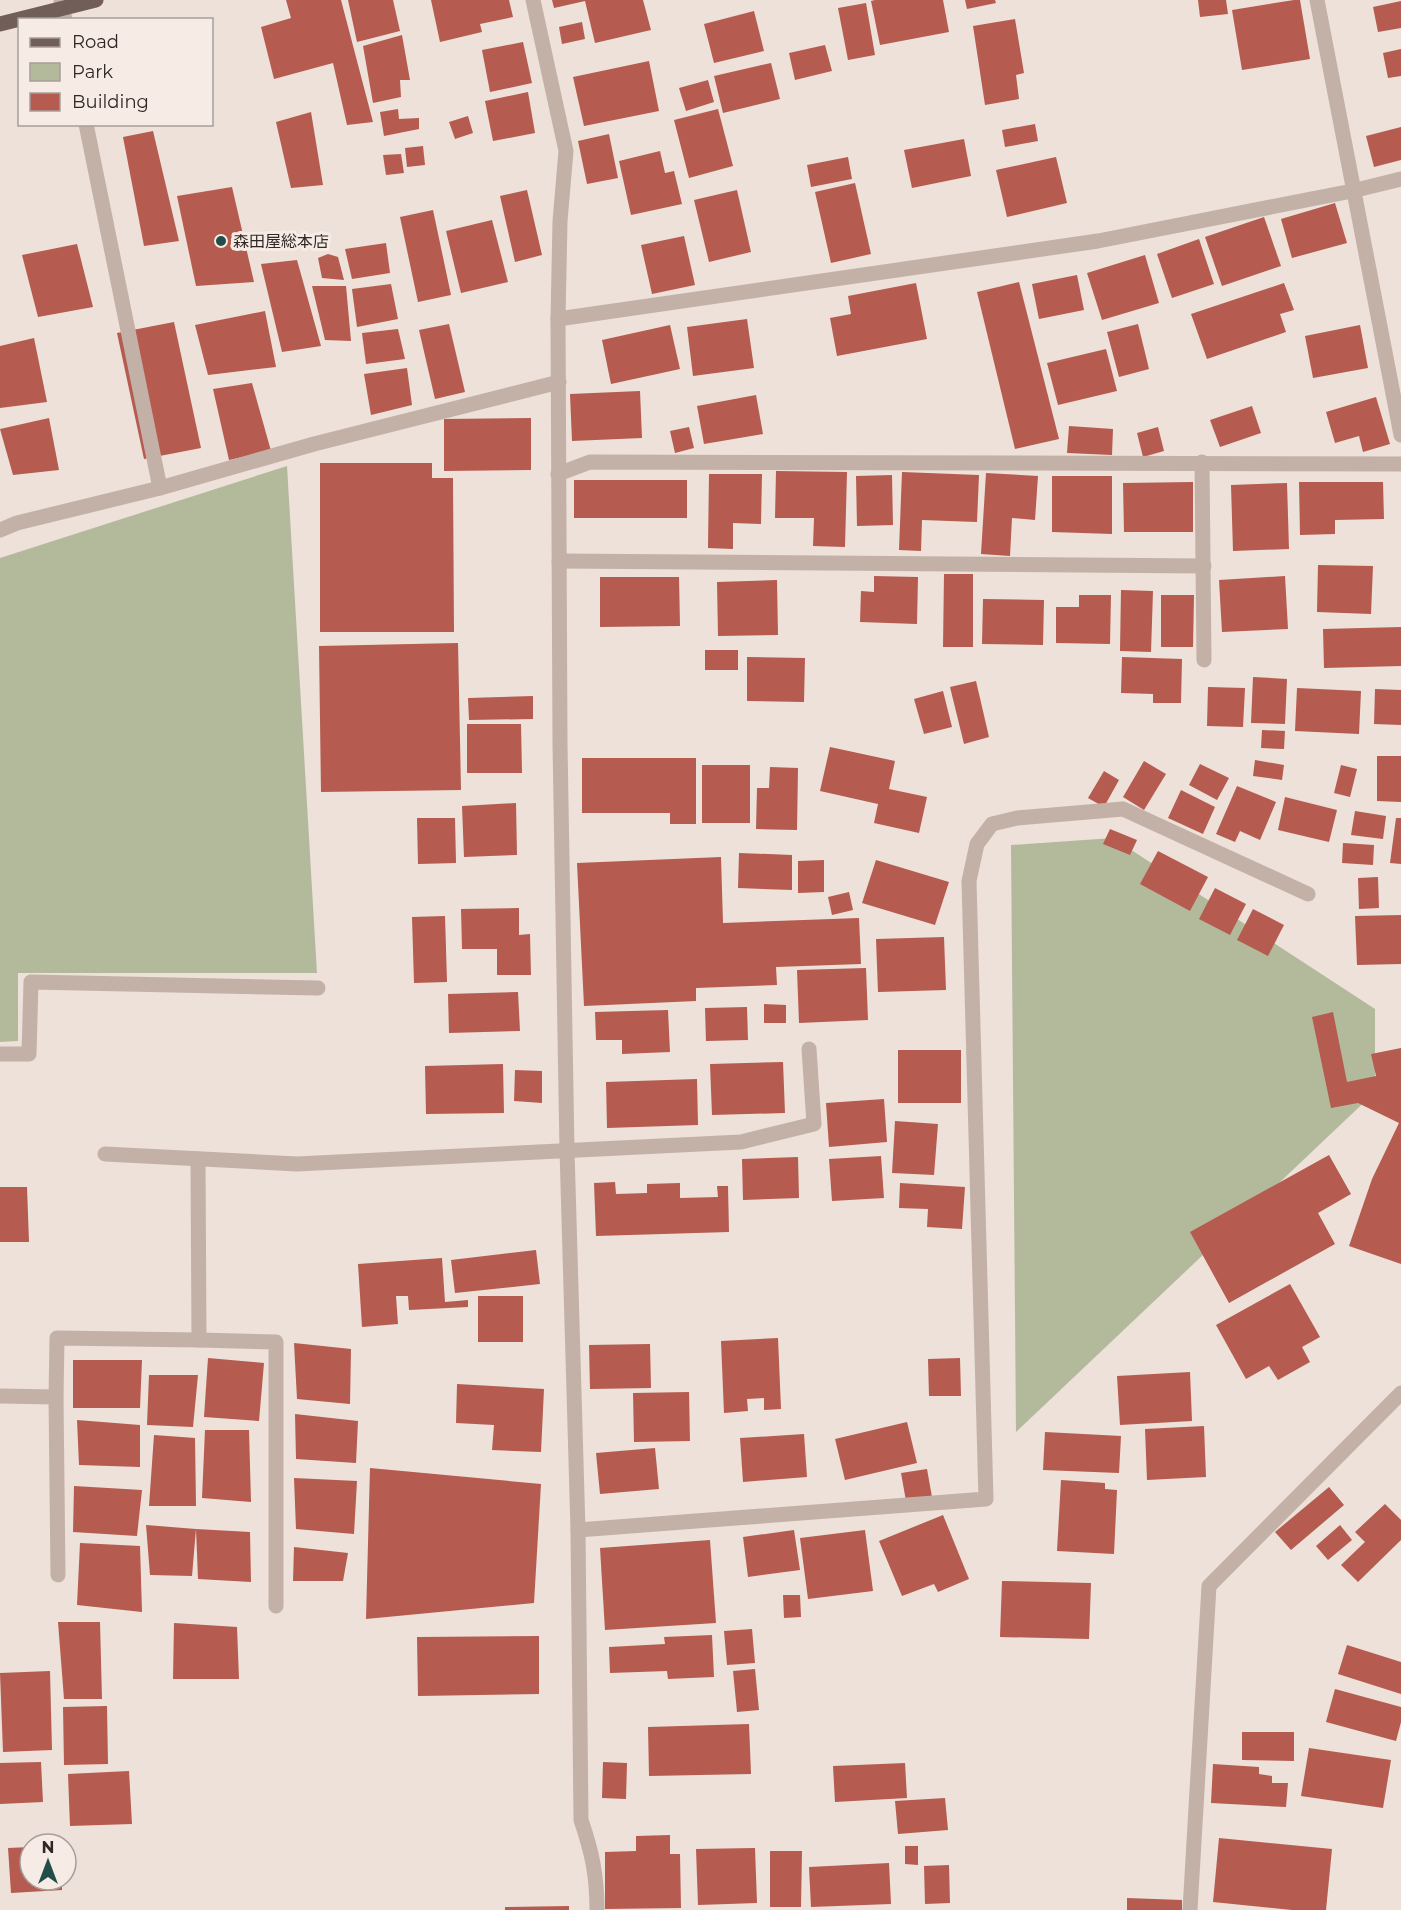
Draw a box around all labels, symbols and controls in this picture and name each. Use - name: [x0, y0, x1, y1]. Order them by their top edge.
- legend: [18, 18, 213, 126]
- text: Road: [72, 31, 119, 53]
- text: Park: [72, 61, 113, 83]
- text: Building: [72, 91, 149, 113]
- place label: 森田屋総本店: [233, 232, 329, 251]
- marker: 森田屋総本店: [214, 234, 228, 248]
- north arrow: [18, 1832, 78, 1892]
- text: N: [42, 1838, 54, 1857]

